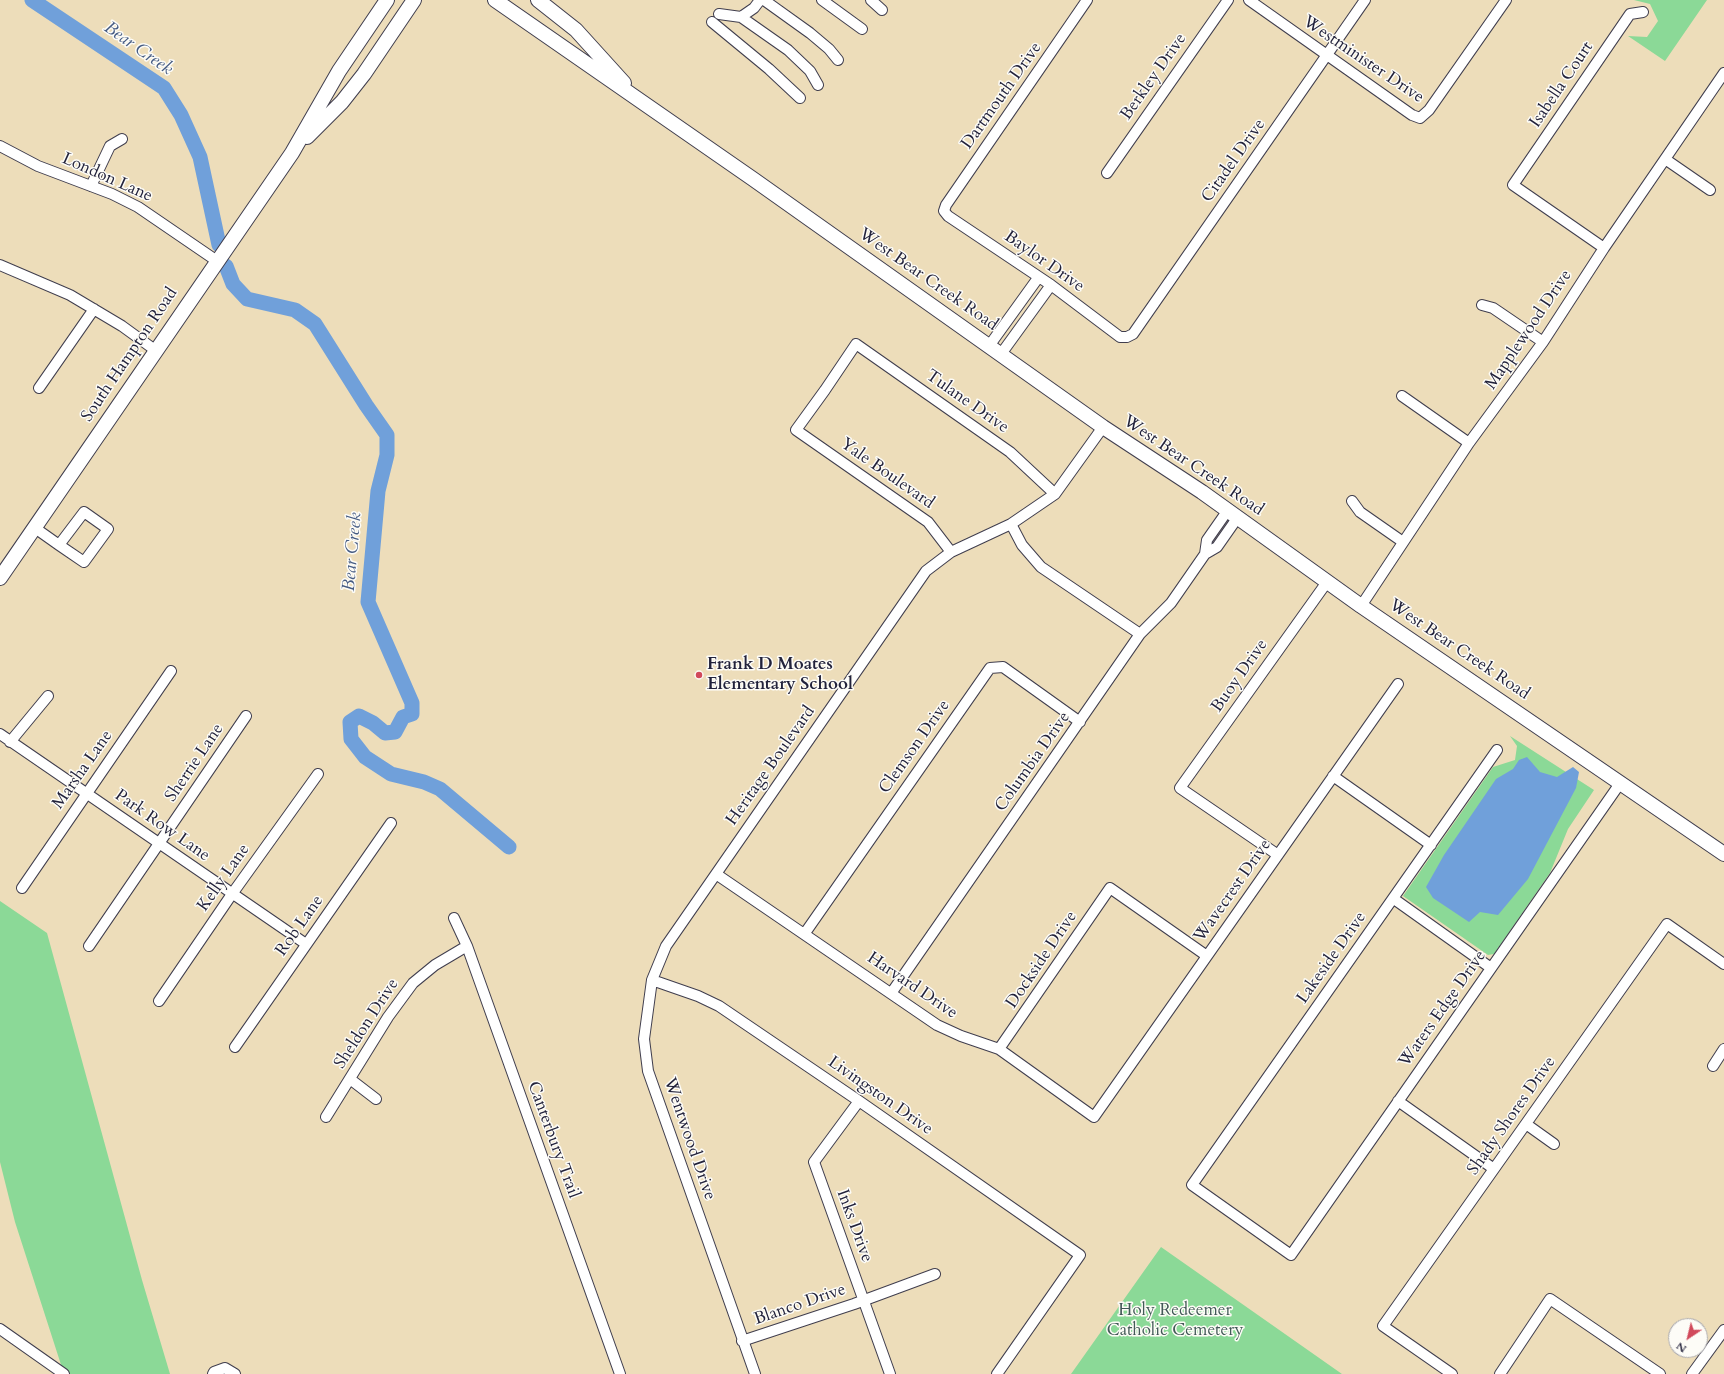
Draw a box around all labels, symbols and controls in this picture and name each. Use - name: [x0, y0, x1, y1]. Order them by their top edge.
- street label: Westminister Drive: [1299, 12, 1427, 108]
- water label: Bear Creek: [99, 17, 177, 81]
- street label: Berkley Drive: [1117, 30, 1191, 124]
- street label: Isabella Court: [1526, 38, 1598, 132]
- street label: Dartmouth Drive: [958, 39, 1046, 153]
- street label: Citadel Drive: [1198, 115, 1270, 207]
- street label: London Lane: [59, 149, 155, 207]
- street label: West Bear Creek Road: [855, 224, 1001, 336]
- street label: Baylor Drive: [1000, 227, 1088, 297]
- street label: Mapplewood Drive: [1481, 266, 1577, 394]
- street label: South Hampton Road: [78, 284, 182, 426]
- street label: Tulane Drive: [922, 366, 1012, 438]
- street label: West Bear Creek Road: [1119, 411, 1267, 521]
- street label: Yale Boulevard: [836, 434, 938, 514]
- water label: Bear Creek: [339, 512, 367, 592]
- street label: West Bear Creek Road: [1385, 595, 1533, 705]
- street label: Buoy Drive: [1207, 635, 1273, 717]
- place label: Frank D Moates Elementary School: [707, 655, 853, 695]
- marker: Frank D Moates Elementary School: [694, 670, 704, 680]
- street label: Clemson Drive: [875, 696, 955, 798]
- street label: Heritage Boulevard: [722, 702, 820, 830]
- street label: Columbia Drive: [991, 708, 1075, 816]
- street label: Sherrie Lane: [161, 720, 229, 806]
- street label: Marsha Lane: [48, 727, 118, 813]
- street label: Park Row Lane: [111, 786, 213, 866]
- street label: Wavecrest Drive: [1190, 836, 1276, 946]
- street label: Kelly Lane: [193, 840, 255, 916]
- street label: Rob Lane: [272, 892, 328, 960]
- street label: Dockside Drive: [1002, 908, 1082, 1012]
- street label: Lakeside Drive: [1293, 908, 1371, 1008]
- street label: Waters Edge Drive: [1395, 947, 1491, 1071]
- street label: Harvard Drive: [863, 948, 961, 1024]
- street label: Sheldon Drive: [330, 975, 404, 1073]
- street label: Livingston Drive: [824, 1052, 936, 1140]
- street label: Shady Shores Drive: [1463, 1053, 1561, 1179]
- street label: Wentwood Drive: [658, 1075, 720, 1203]
- street label: Canterbury Trail: [522, 1079, 584, 1201]
- street label: Inks Drive: [831, 1187, 877, 1265]
- street label: Blanco Drive: [752, 1280, 848, 1330]
- park label: Holy Redeemer Catholic Cemetery: [1107, 1301, 1243, 1341]
- north arrow: [1668, 1318, 1708, 1358]
- text: N: [1673, 1339, 1690, 1356]

